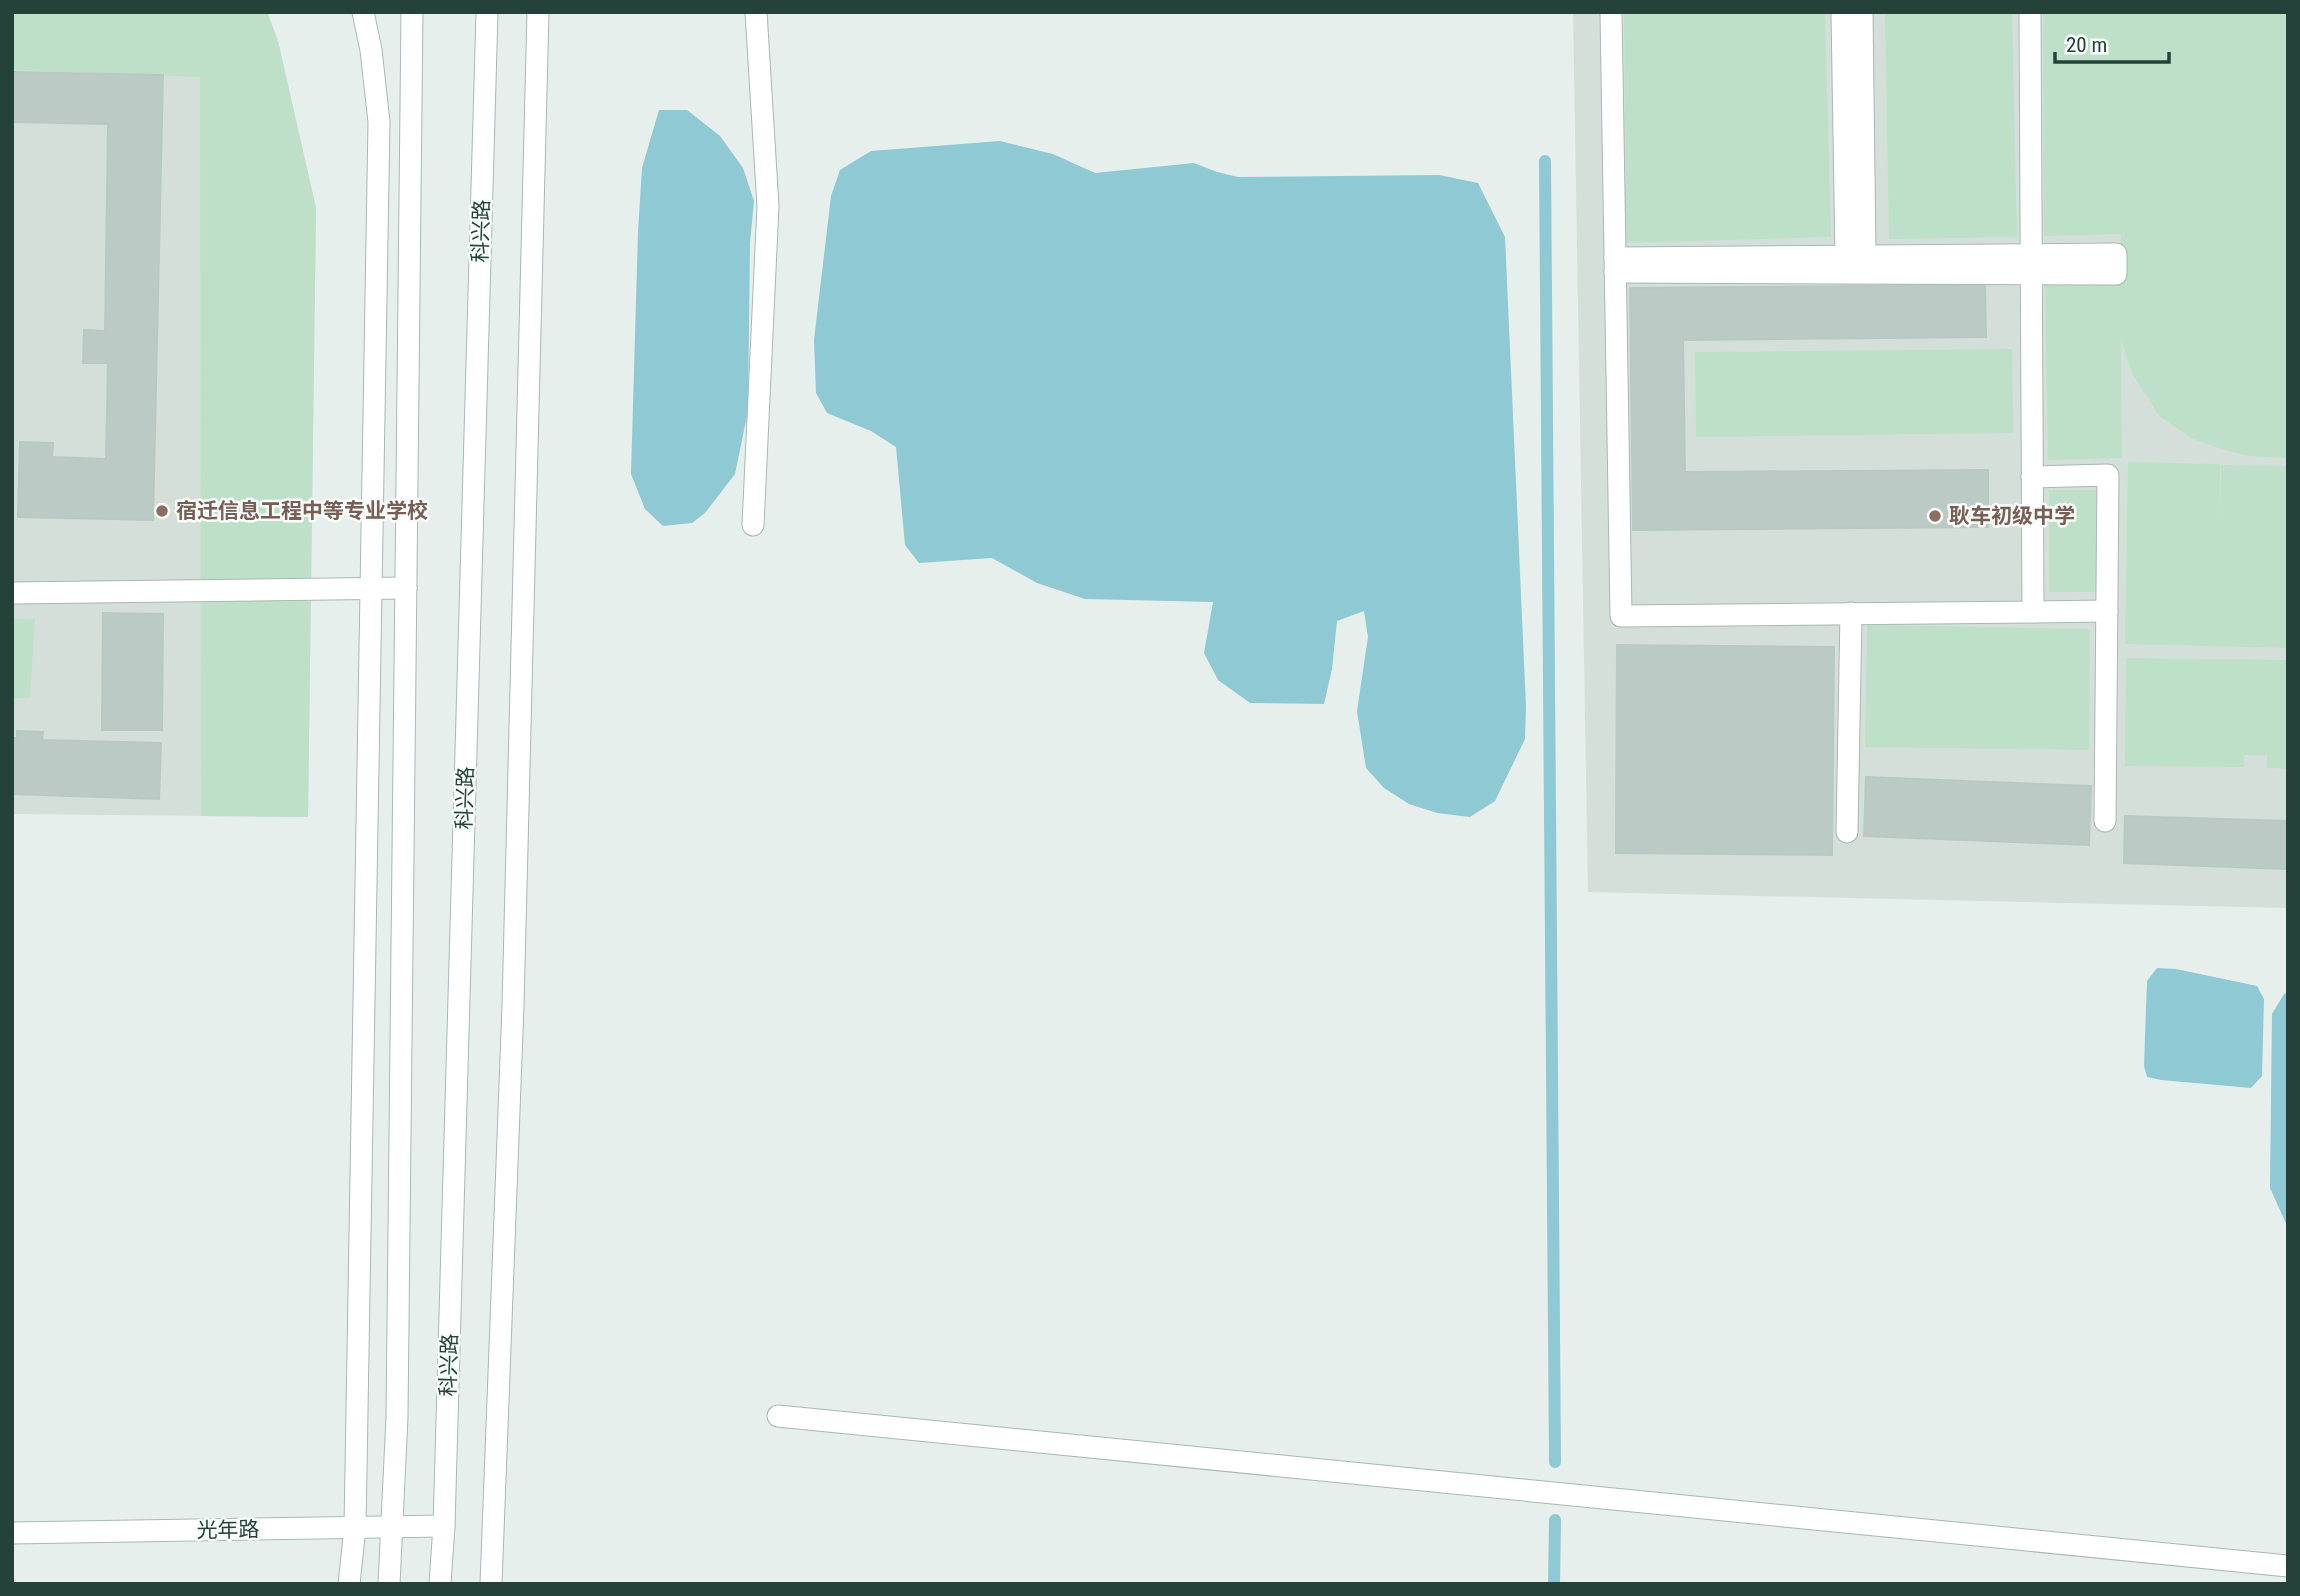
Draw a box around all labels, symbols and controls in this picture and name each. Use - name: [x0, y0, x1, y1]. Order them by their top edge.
- scale bar: [2055, 21, 2169, 65]
- text: 20 m: [2066, 33, 2107, 57]
- street label: 科兴路: [468, 199, 494, 263]
- place label: 宿迁信息工程中等专业学校: [176, 499, 428, 523]
- marker: 宿迁信息工程中等专业学校: [154, 503, 170, 519]
- place label: 耿车初级中学: [1949, 504, 2075, 528]
- marker: 耿车初级中学: [1927, 508, 1943, 524]
- street label: 科兴路: [452, 766, 478, 830]
- street label: 科兴路: [436, 1333, 462, 1397]
- street label: 光年路: [196, 1517, 260, 1543]

